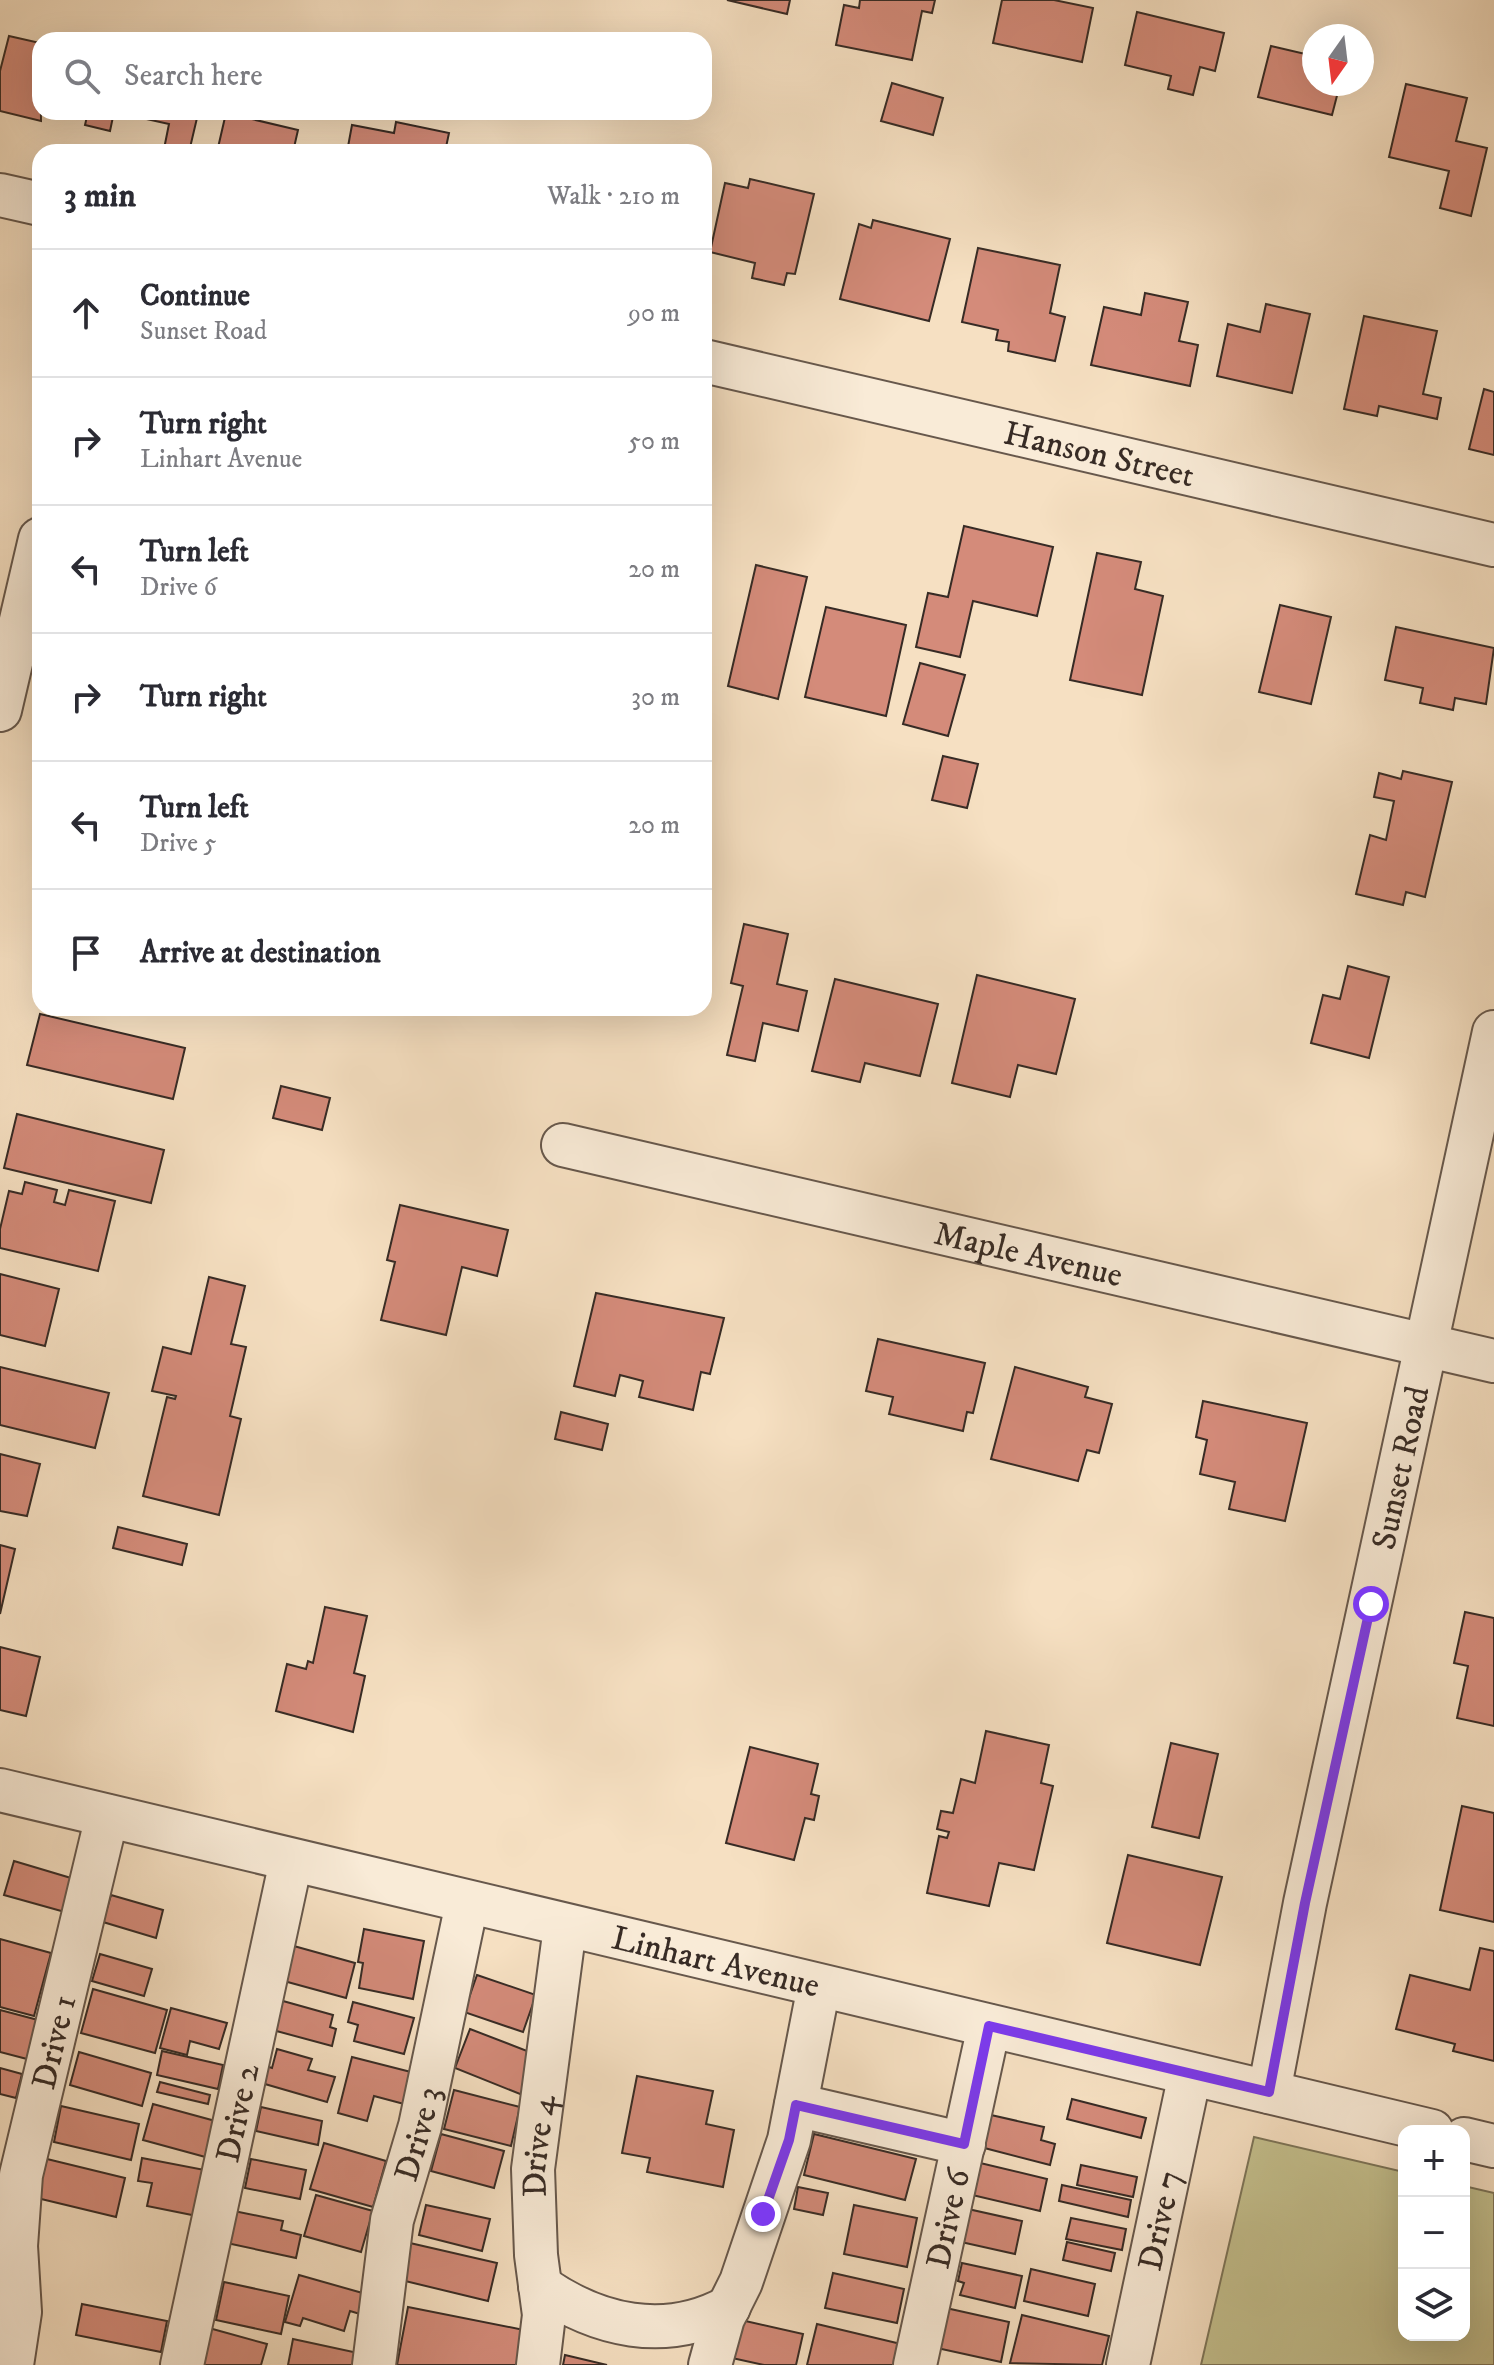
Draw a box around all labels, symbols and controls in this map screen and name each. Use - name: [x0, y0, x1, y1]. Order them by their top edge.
- north arrow: [1302, 24, 1374, 96]
- search box: [32, 32, 712, 120]
- icon: search: [60, 54, 104, 98]
- text: Search here: [124, 58, 263, 95]
- text: 3 min: [64, 175, 136, 217]
- text: Walk · 210 m: [547, 180, 680, 213]
- text: Continue: [140, 278, 250, 315]
- icon: ahead: [64, 291, 108, 335]
- text: 90 m: [628, 297, 680, 330]
- text: Sunset Road: [140, 315, 267, 348]
- text: Turn right: [140, 406, 267, 443]
- street label: Hanson Street: [1000, 413, 1198, 498]
- icon: right: [64, 419, 108, 463]
- text: 50 m: [628, 425, 680, 458]
- text: Linhart Avenue: [140, 443, 302, 476]
- text: Turn left: [140, 534, 249, 571]
- icon: left: [64, 547, 108, 591]
- text: 20 m: [628, 553, 680, 586]
- text: Drive 6: [140, 571, 217, 604]
- icon: right: [64, 675, 108, 719]
- text: Turn right: [140, 679, 267, 716]
- text: 30 m: [631, 681, 680, 714]
- text: Turn left: [140, 790, 249, 827]
- icon: left: [64, 803, 108, 847]
- text: 20 m: [628, 809, 680, 842]
- text: Drive 5: [140, 827, 216, 860]
- icon: arrive: [64, 931, 108, 975]
- text: Arrive at destination: [140, 935, 381, 972]
- street label: Maple Avenue: [930, 1213, 1126, 1297]
- street label: Sunset Road: [1363, 1382, 1440, 1554]
- route start: [1353, 1586, 1389, 1622]
- street label: Linhart Avenue: [607, 1917, 824, 2007]
- street label: Drive 1: [23, 1991, 86, 2093]
- street label: Drive 2: [207, 2060, 270, 2166]
- street label: Drive 3: [386, 2083, 451, 2186]
- street label: Drive 4: [514, 2091, 566, 2198]
- map controls: [1398, 2125, 1470, 2341]
- button: +: [1398, 2125, 1470, 2197]
- street label: Drive 6: [918, 2164, 980, 2273]
- street label: Drive 7: [1130, 2167, 1192, 2274]
- route end: [745, 2196, 781, 2232]
- button: −: [1398, 2197, 1470, 2269]
- button: layers: [1398, 2269, 1470, 2341]

